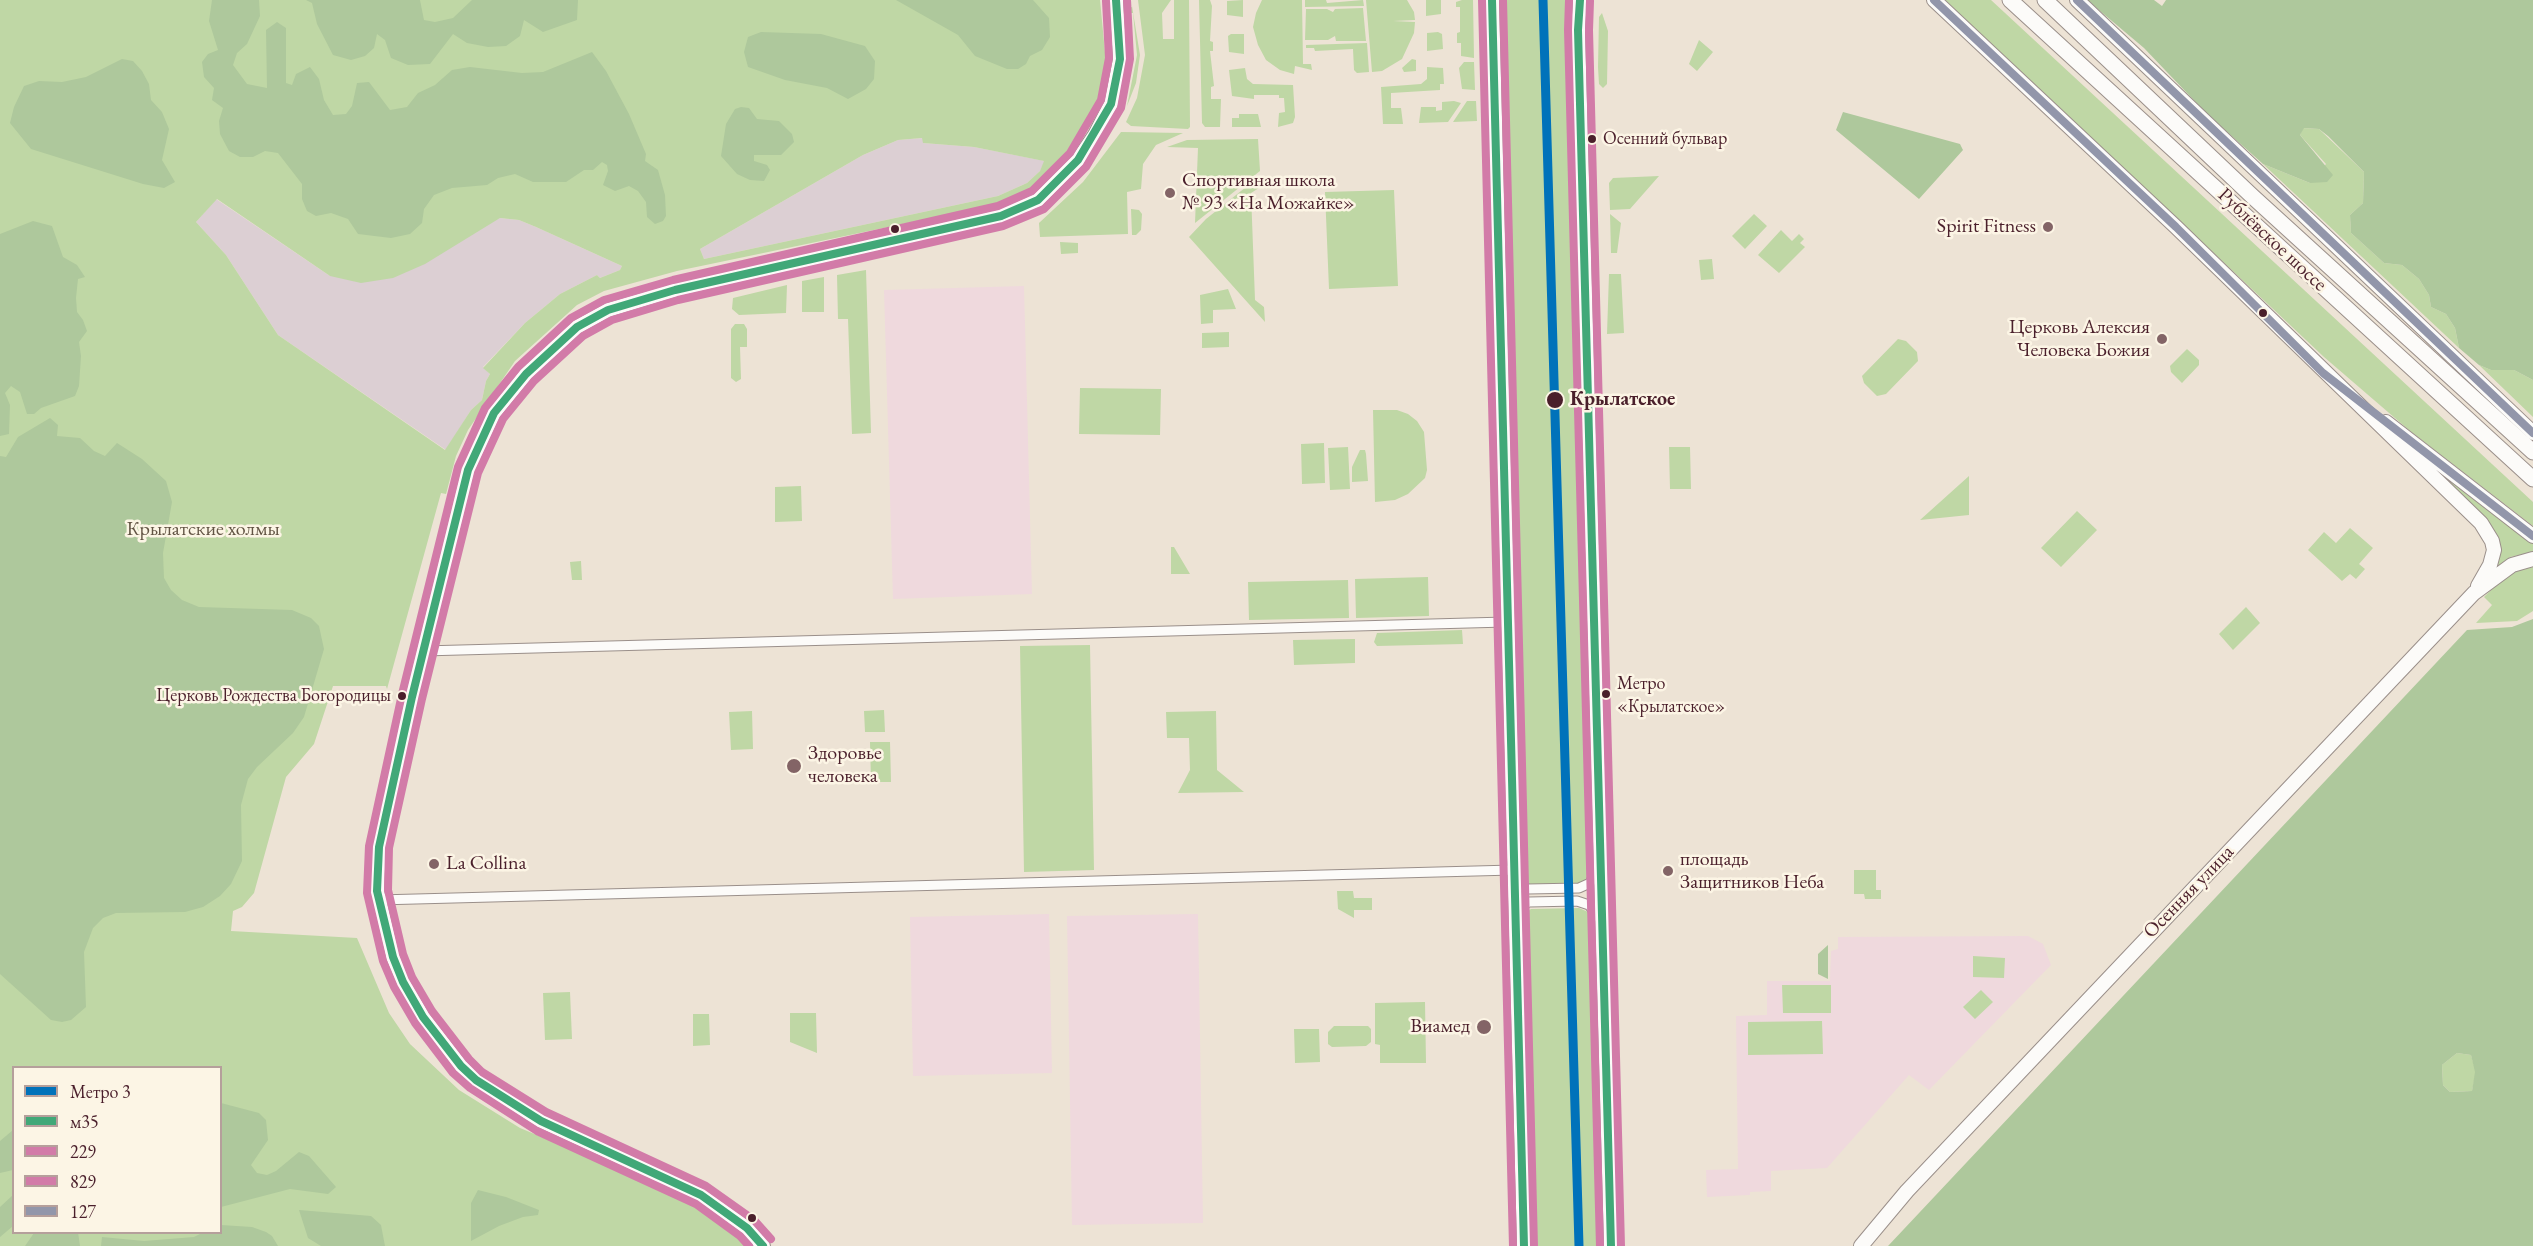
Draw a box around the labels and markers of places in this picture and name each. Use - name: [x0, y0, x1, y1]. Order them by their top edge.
- place label: Осенний бульвар: [1603, 128, 1727, 150]
- marker: Осенний бульвар: [1586, 133, 1598, 145]
- place label: Спортивная школа № 93 «На Можайке»: [1182, 169, 1355, 216]
- marker: Спортивная школа № 93 «На Можайке»: [1163, 186, 1177, 200]
- place label: Spirit Fitness: [1937, 215, 2036, 239]
- marker: Spirit Fitness: [2041, 220, 2055, 234]
- unlabelled marker: [889, 223, 901, 235]
- unlabelled marker: [2257, 307, 2269, 319]
- place label: Церковь Алексия Человека Божия: [2009, 316, 2150, 363]
- marker: Церковь Алексия Человека Божия: [2155, 332, 2169, 346]
- place label: Крылатское: [1570, 388, 1675, 412]
- marker: Крылатское: [1545, 390, 1565, 410]
- place label: Метро «Крылатское»: [1617, 673, 1725, 716]
- place label: Церковь Рождества Богородицы: [156, 685, 391, 707]
- marker: Метро «Крылатское»: [1600, 688, 1612, 700]
- marker: Церковь Рождества Богородицы: [396, 690, 408, 702]
- place label: Здоровье человека: [808, 742, 882, 789]
- marker: Здоровье человека: [785, 757, 803, 775]
- place label: площадь Защитников Неба: [1680, 848, 1824, 895]
- place label: La Collina: [446, 852, 526, 876]
- marker: La Collina: [427, 857, 441, 871]
- marker: площадь Защитников Неба: [1661, 864, 1675, 878]
- place label: Виамед: [1410, 1015, 1470, 1039]
- marker: Виамед: [1475, 1018, 1493, 1036]
- unlabelled marker: [746, 1212, 758, 1224]

